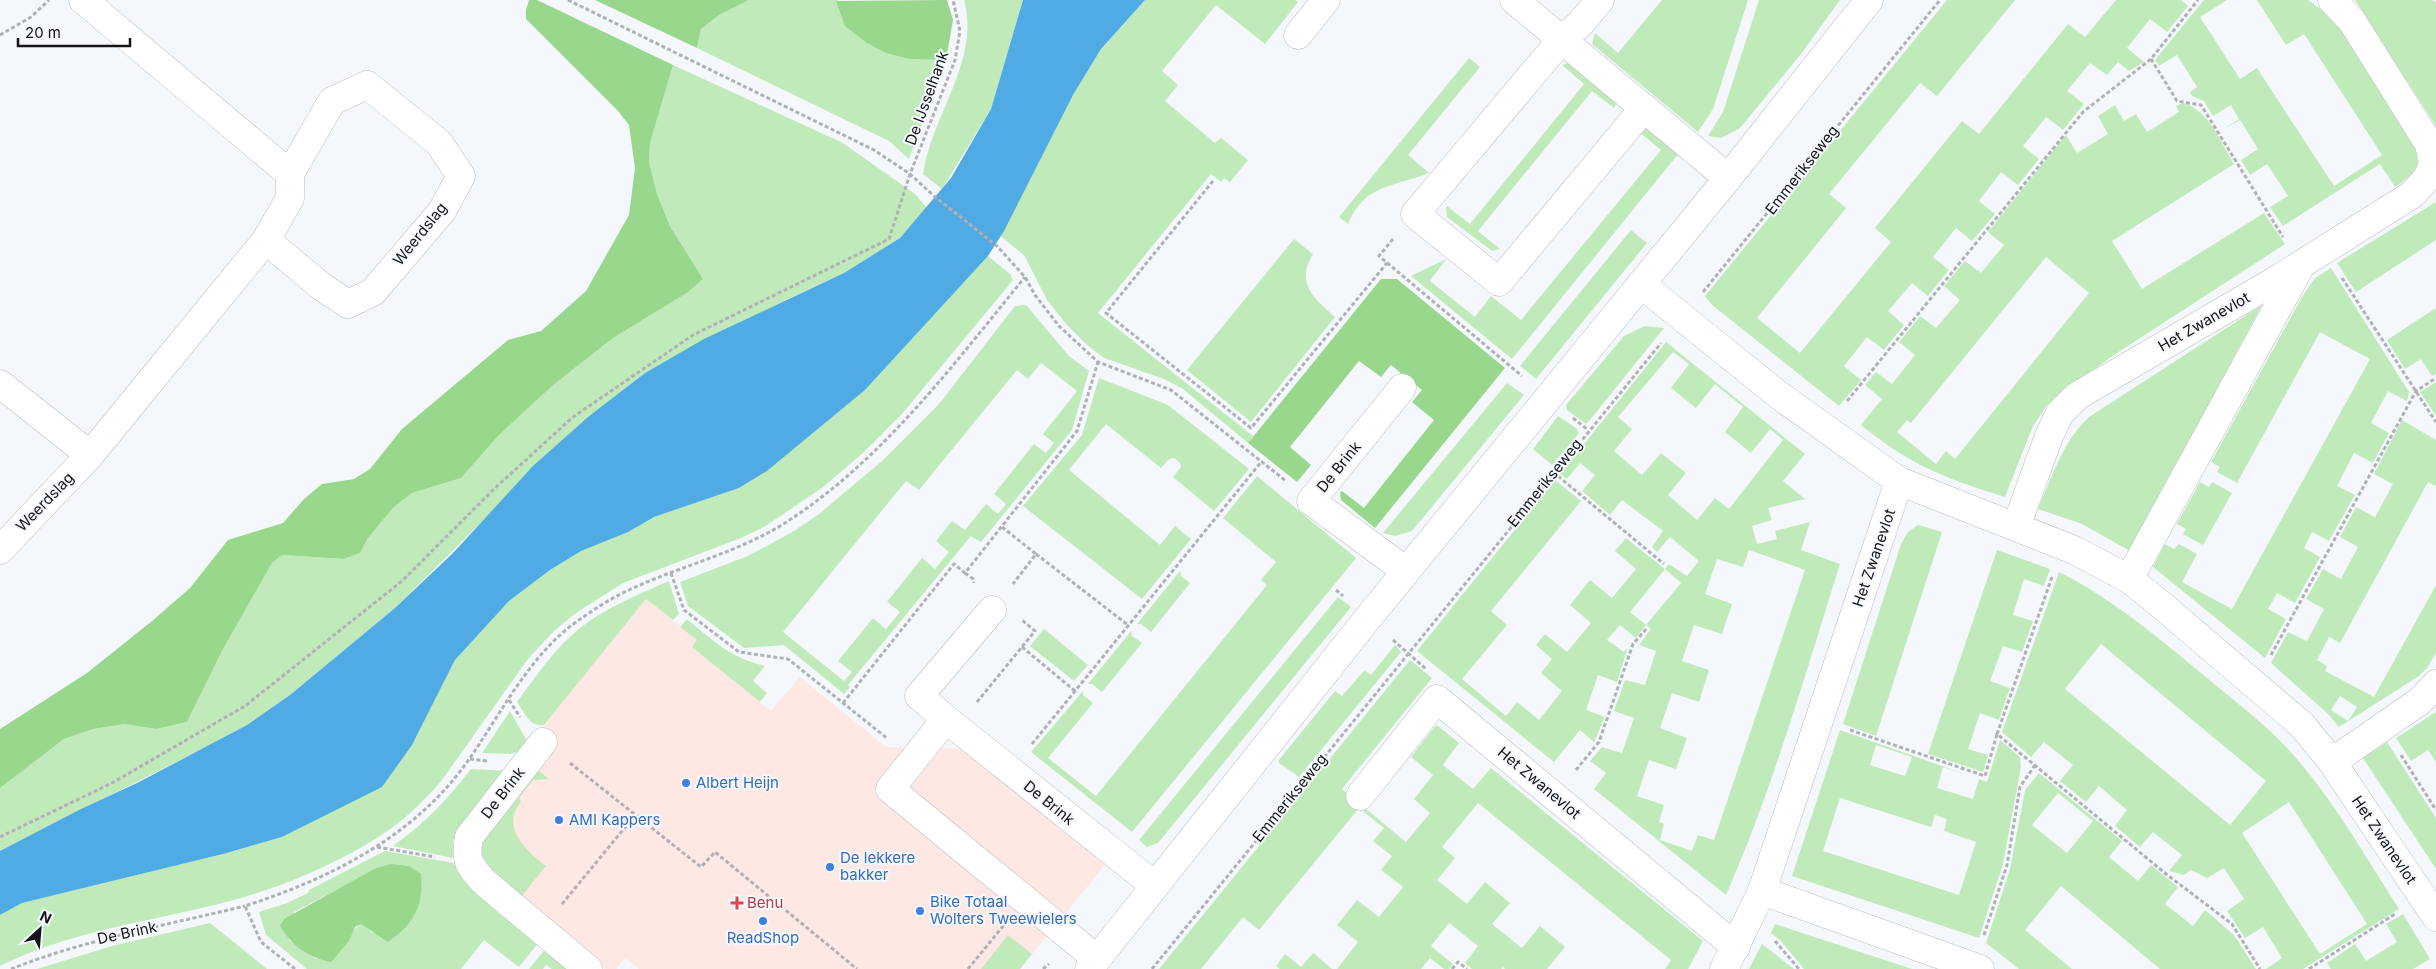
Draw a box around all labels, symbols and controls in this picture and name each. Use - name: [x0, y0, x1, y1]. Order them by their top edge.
- scale bar: [18, 15, 130, 47]
- text: 20 m: [25, 23, 61, 42]
- street label: De IJsselhank: [901, 47, 953, 148]
- street label: Emmerikseweg: [1761, 121, 1842, 218]
- street label: Weerdslag: [389, 198, 451, 269]
- street label: Het Zwanevlot: [2155, 288, 2253, 355]
- street label: Emmerikseweg: [1503, 435, 1586, 531]
- street label: De Brink: [1312, 437, 1365, 496]
- street label: Weerdslag: [12, 468, 78, 535]
- street label: Het Zwanevlot: [1848, 506, 1899, 609]
- street label: Het Zwanevlot: [1494, 742, 1585, 823]
- street label: Emmerikseweg: [1248, 750, 1331, 846]
- street label: De Brink: [477, 763, 529, 822]
- place label: Albert Heijn: [696, 773, 779, 792]
- street label: De Brink: [1020, 776, 1079, 829]
- marker: Albert Heijn: [680, 777, 692, 789]
- street label: Het Zwanevlot: [2348, 792, 2421, 888]
- place label: AMI Kappers: [569, 810, 660, 829]
- marker: AMI Kappers: [553, 814, 565, 826]
- place label: De lekkere bakker: [840, 848, 915, 884]
- marker: De lekkere bakker: [824, 861, 836, 873]
- place label: Bike Totaal Wolters Tweewielers: [930, 892, 1077, 928]
- place label: Benu: [747, 893, 783, 912]
- marker: Benu: [731, 897, 743, 909]
- north arrow: [15, 904, 65, 954]
- marker: Bike Totaal Wolters Tweewielers: [914, 905, 926, 917]
- text: N: [37, 907, 54, 927]
- marker: ReadShop: [757, 915, 769, 927]
- street label: De Brink: [95, 917, 159, 948]
- place label: ReadShop: [727, 928, 799, 947]

